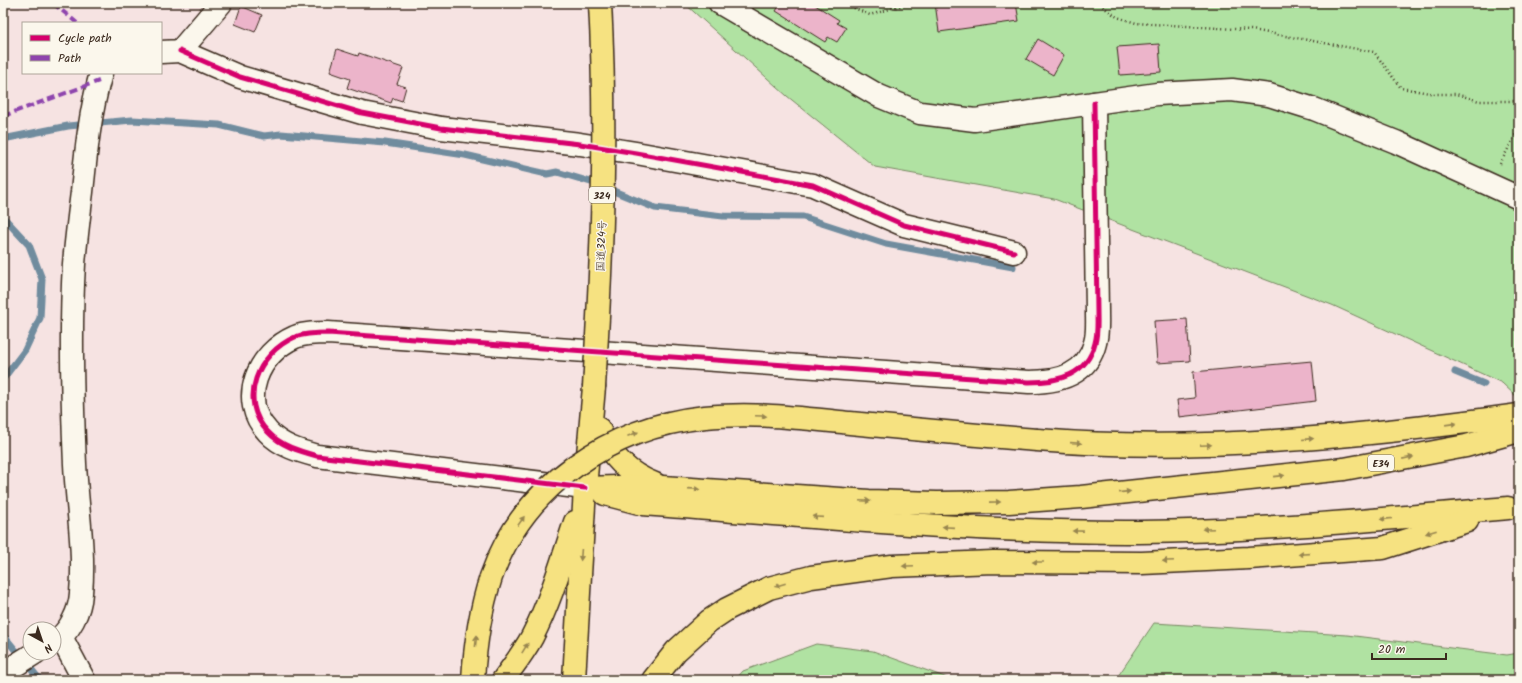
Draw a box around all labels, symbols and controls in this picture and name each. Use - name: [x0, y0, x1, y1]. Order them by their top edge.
- legend: [22, 22, 162, 74]
- text: Cycle path: [58, 29, 112, 48]
- text: Path: [58, 49, 81, 68]
- road number: 324: [589, 187, 615, 203]
- street label: 国道324号: [592, 220, 612, 272]
- one-way arrow: [755, 413, 768, 419]
- one-way arrow: [1445, 421, 1457, 427]
- one-way arrow: [628, 430, 640, 436]
- one-way arrow: [1301, 435, 1314, 442]
- one-way arrow: [1070, 440, 1082, 447]
- one-way arrow: [1200, 442, 1213, 448]
- road number: E34: [1368, 455, 1394, 471]
- one-way arrow: [1402, 455, 1414, 461]
- one-way arrow: [1273, 473, 1285, 479]
- one-way arrow: [688, 486, 700, 493]
- one-way arrow: [1119, 489, 1131, 496]
- one-way arrow: [859, 497, 871, 504]
- one-way arrow: [989, 499, 1002, 505]
- one-way arrow: [812, 513, 824, 520]
- one-way arrow: [517, 515, 525, 526]
- one-way arrow: [1380, 516, 1392, 523]
- one-way arrow: [942, 523, 954, 530]
- one-way arrow: [1202, 526, 1214, 533]
- one-way arrow: [1071, 528, 1084, 534]
- one-way arrow: [1425, 530, 1437, 536]
- one-way arrow: [577, 549, 584, 561]
- one-way arrow: [1298, 550, 1310, 557]
- one-way arrow: [1162, 558, 1174, 565]
- one-way arrow: [1031, 559, 1044, 565]
- one-way arrow: [902, 562, 914, 569]
- one-way arrow: [774, 582, 786, 588]
- north arrow: [22, 621, 62, 661]
- one-way arrow: [473, 635, 479, 647]
- scale bar: [1372, 635, 1446, 661]
- text: N: [39, 639, 56, 657]
- text: 20 m: [1378, 640, 1406, 659]
- one-way arrow: [521, 643, 529, 653]

